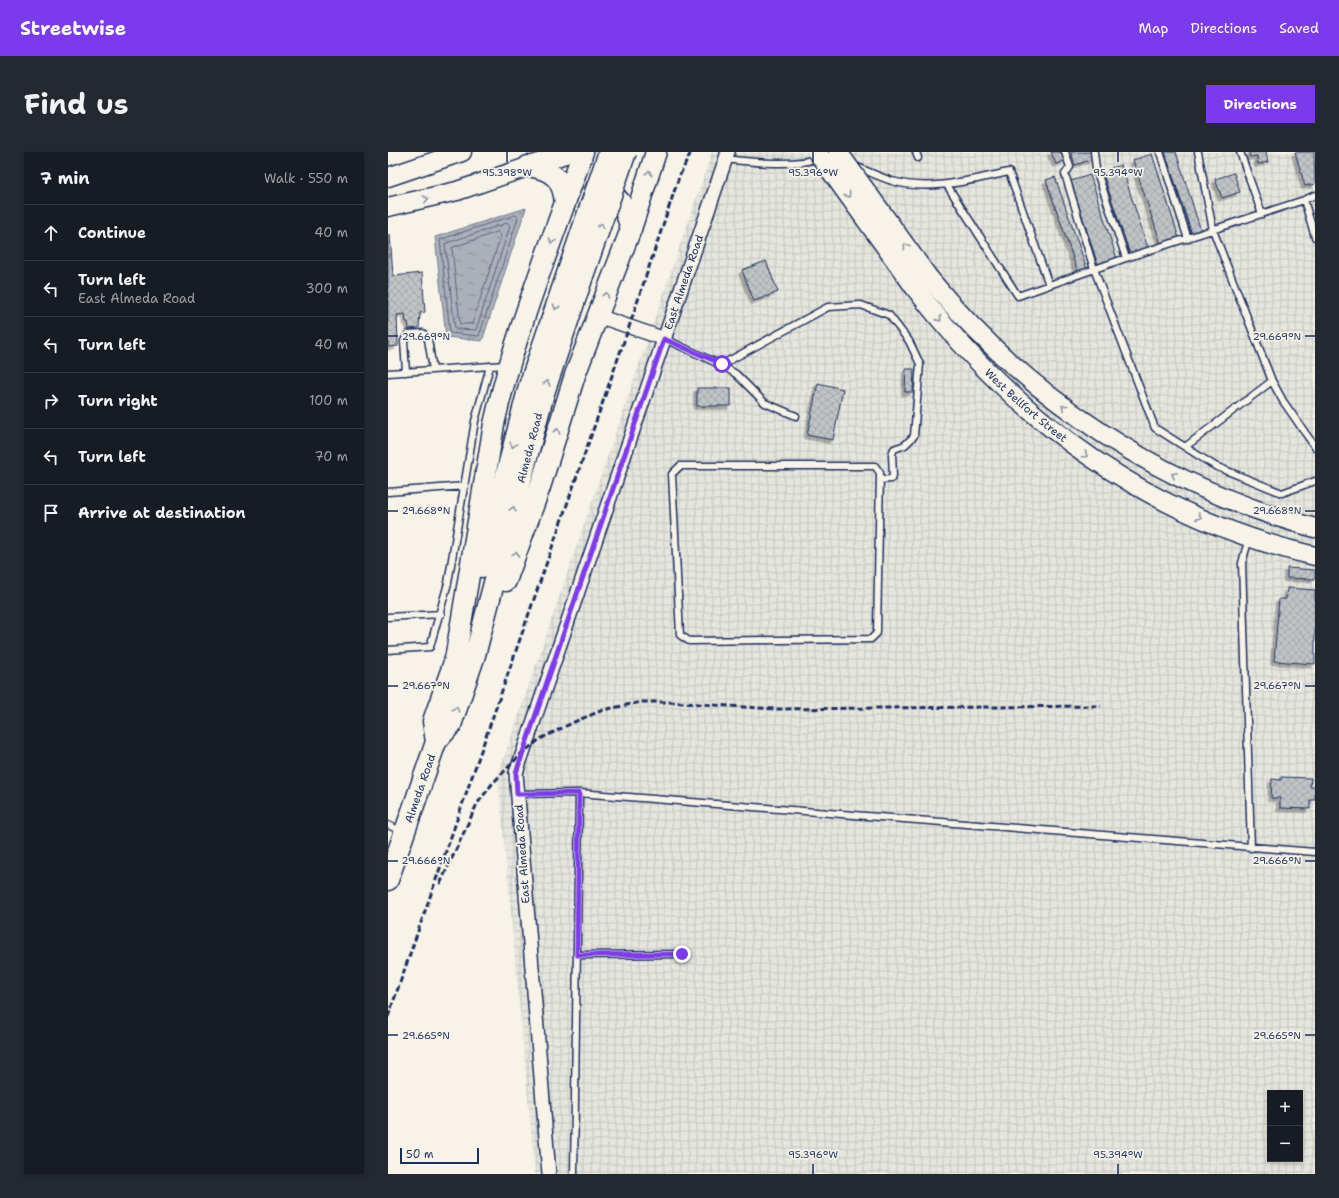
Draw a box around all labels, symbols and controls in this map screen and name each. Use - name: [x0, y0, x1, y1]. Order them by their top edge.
- text: Streetwise: [20, 16, 126, 41]
- text: Map: [1139, 19, 1169, 37]
- text: Directions: [1191, 19, 1257, 37]
- text: Saved: [1279, 19, 1319, 37]
- text: Find us: [24, 85, 129, 123]
- button: Directions: [1206, 85, 1315, 123]
- text: 95.398°W: [482, 166, 532, 179]
- text: 95.396°W: [788, 166, 838, 179]
- text: 95.394°W: [1093, 166, 1143, 179]
- text: 7 min: [40, 167, 90, 189]
- text: Walk · 550 m: [264, 170, 348, 187]
- one-way arrow: [645, 170, 653, 177]
- one-way arrow: [843, 191, 851, 198]
- one-way arrow: [423, 195, 429, 203]
- icon: ahead: [40, 222, 62, 244]
- one-way arrow: [596, 222, 605, 229]
- text: Continue: [78, 223, 146, 243]
- text: 40 m: [314, 224, 348, 241]
- street label: East Almeda Road: [661, 233, 707, 332]
- one-way arrow: [548, 237, 557, 244]
- one-way arrow: [904, 244, 911, 251]
- text: Turn left: [78, 270, 146, 290]
- icon: left: [40, 278, 62, 300]
- text: 300 m: [305, 280, 348, 297]
- text: East Almeda Road: [78, 290, 195, 307]
- one-way arrow: [601, 292, 609, 299]
- one-way arrow: [552, 304, 560, 311]
- one-way arrow: [935, 314, 942, 321]
- text: 29.669°N: [402, 330, 450, 343]
- text: 29.669°N: [1253, 330, 1301, 343]
- icon: left: [40, 334, 62, 356]
- text: Turn left: [78, 335, 146, 355]
- text: 40 m: [314, 336, 348, 353]
- route start: [713, 355, 731, 373]
- street label: West Bellfort Street: [981, 366, 1070, 446]
- one-way arrow: [542, 380, 551, 387]
- icon: right: [40, 390, 62, 412]
- text: Turn right: [78, 391, 158, 411]
- text: 100 m: [309, 392, 348, 409]
- one-way arrow: [1061, 404, 1068, 411]
- street label: Almeda Road: [514, 411, 546, 485]
- one-way arrow: [553, 428, 561, 435]
- one-way arrow: [509, 441, 518, 448]
- icon: left: [40, 446, 62, 468]
- text: Turn left: [78, 447, 146, 467]
- text: 70 m: [314, 448, 348, 465]
- one-way arrow: [1081, 450, 1088, 458]
- one-way arrow: [1171, 472, 1178, 480]
- icon: arrive: [40, 502, 62, 524]
- text: Arrive at destination: [78, 503, 246, 523]
- text: 29.668°N: [402, 504, 450, 517]
- text: 29.668°N: [1253, 504, 1301, 517]
- one-way arrow: [508, 506, 517, 513]
- one-way arrow: [1195, 512, 1202, 520]
- one-way arrow: [511, 551, 519, 558]
- text: 29.667°N: [402, 679, 450, 692]
- text: 29.667°N: [1253, 679, 1301, 692]
- one-way arrow: [451, 706, 460, 713]
- street label: Almeda Road: [401, 752, 439, 825]
- street label: East Almeda Road: [512, 804, 533, 904]
- text: 29.666°N: [402, 854, 450, 867]
- text: 29.666°N: [1253, 854, 1301, 867]
- route end: [673, 945, 691, 963]
- text: 29.665°N: [402, 1029, 450, 1042]
- text: 29.665°N: [1253, 1029, 1301, 1042]
- map controls: [1267, 1090, 1303, 1162]
- button: +: [1267, 1090, 1303, 1126]
- button: −: [1267, 1126, 1303, 1162]
- scale bar: [400, 1146, 479, 1165]
- text: 50 m: [406, 1147, 434, 1162]
- text: 95.396°W: [788, 1148, 838, 1161]
- text: 95.394°W: [1093, 1148, 1143, 1161]

